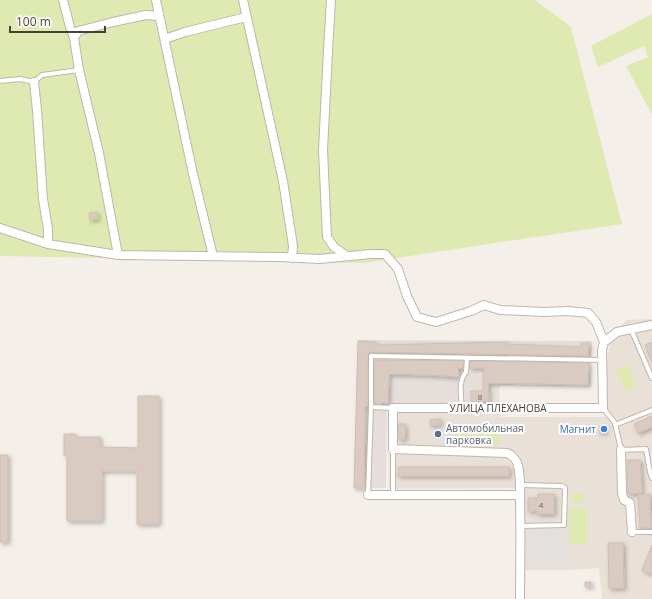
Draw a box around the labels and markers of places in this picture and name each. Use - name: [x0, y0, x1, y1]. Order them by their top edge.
- place label: Автомобильная парковка: [446, 421, 524, 447]
- place label: Магнит: [560, 422, 596, 436]
- marker: Магнит: [599, 424, 609, 434]
- marker: Автомобильная парковка: [433, 429, 443, 439]

